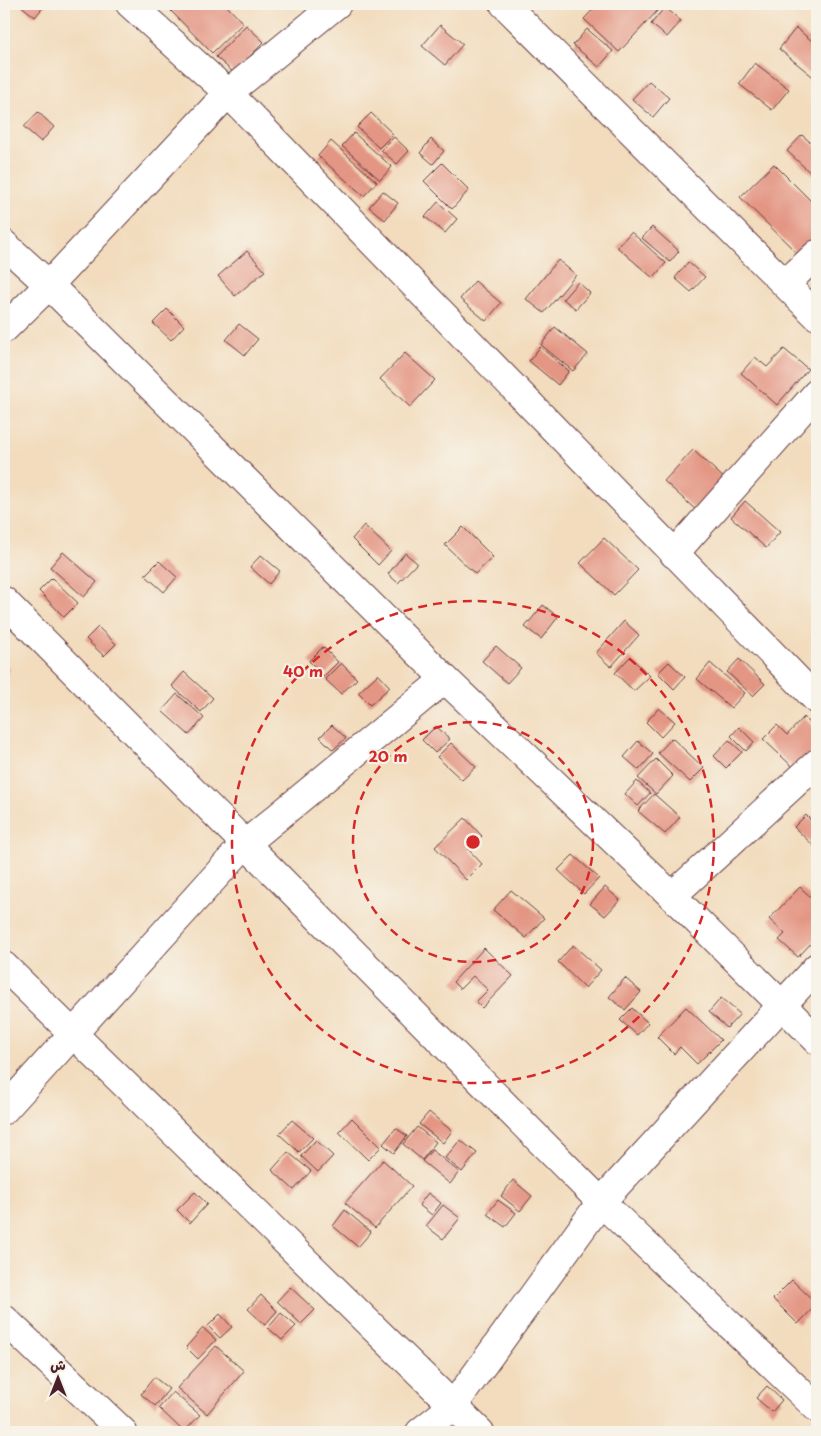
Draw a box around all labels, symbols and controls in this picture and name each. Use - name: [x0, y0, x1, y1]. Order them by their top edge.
- text: 40 m: [283, 659, 323, 682]
- text: 20 m: [369, 744, 407, 767]
- centre of rings: [464, 833, 482, 851]
- north arrow: [32, 1354, 82, 1404]
- text: ش: [50, 1354, 66, 1375]

